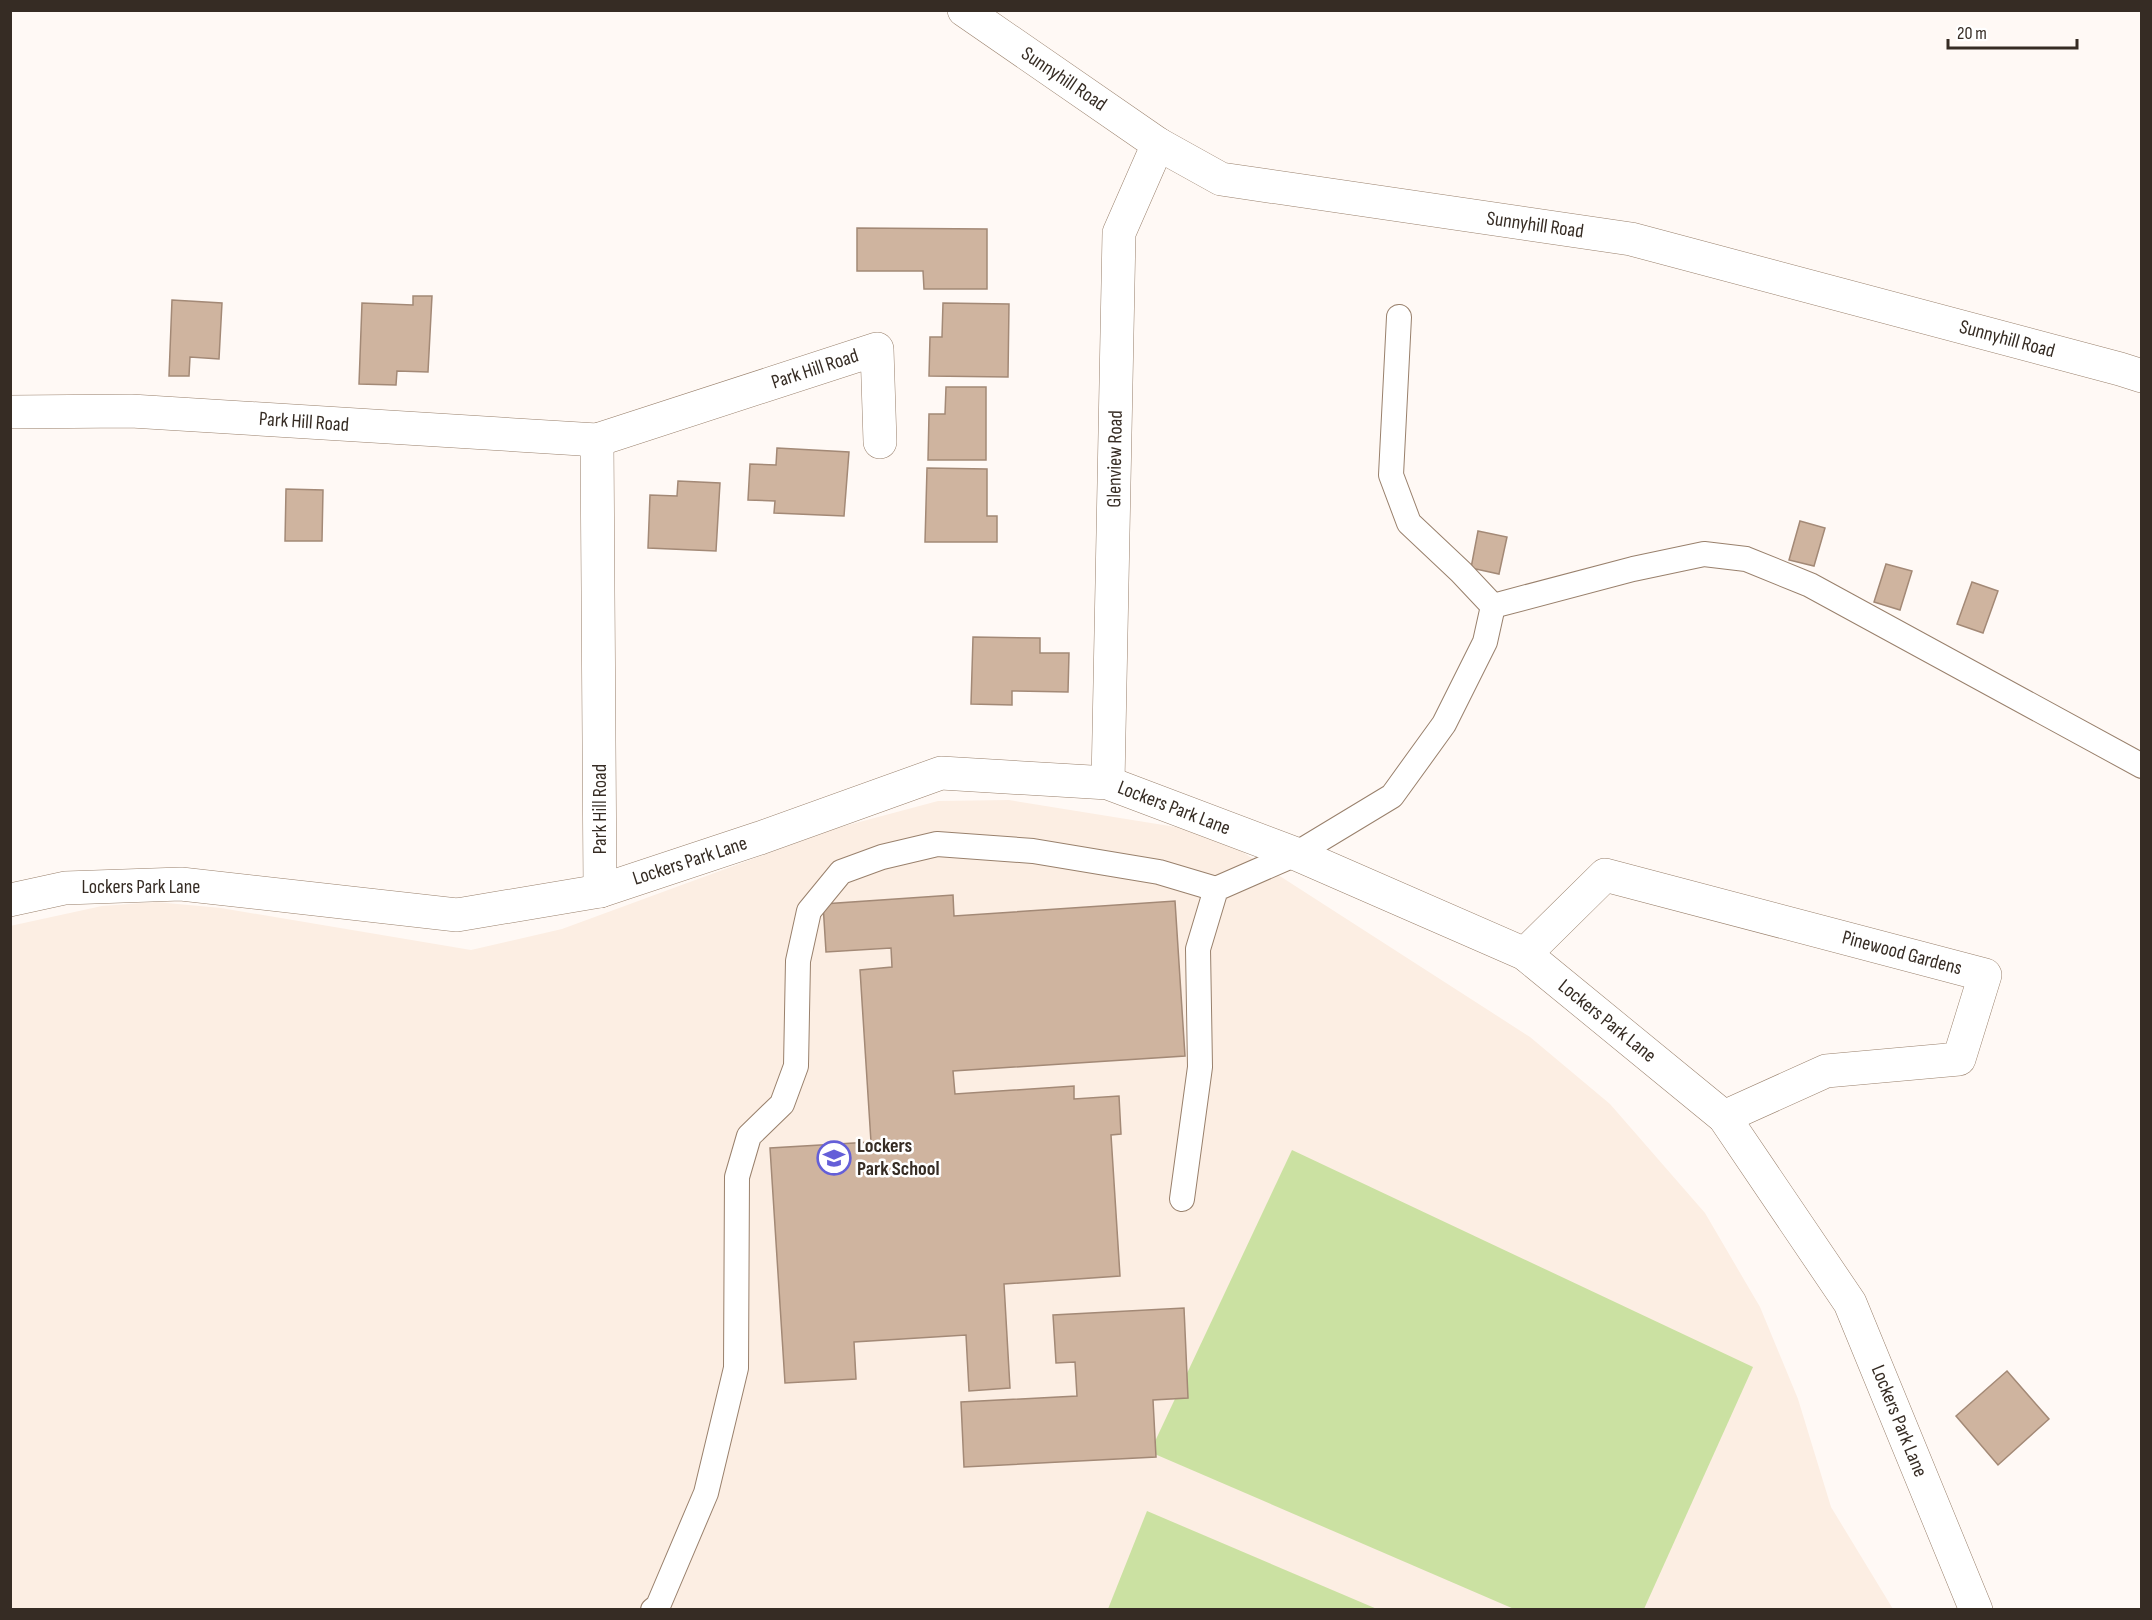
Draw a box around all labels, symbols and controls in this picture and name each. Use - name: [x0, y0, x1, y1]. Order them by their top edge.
- scale bar: [1948, 12, 2077, 50]
- text: 20 m: [1957, 23, 1987, 44]
- street label: Sunnyhill Road: [1017, 42, 1111, 116]
- street label: Sunnyhill Road: [1485, 206, 1585, 244]
- street label: Sunnyhill Road: [1957, 315, 2057, 363]
- street label: Park Hill Road: [768, 344, 862, 394]
- street label: Park Hill Road: [258, 407, 350, 437]
- street label: Glenview Road: [1102, 410, 1128, 508]
- street label: Park Hill Road: [588, 764, 612, 854]
- street label: Lockers Park Lane: [1114, 776, 1234, 840]
- street label: Lockers Park Lane: [630, 831, 750, 891]
- street label: Lockers Park Lane: [82, 875, 200, 899]
- street label: Pinewood Gardens: [1839, 925, 1965, 981]
- street label: Lockers Park Lane: [1553, 974, 1661, 1068]
- place label: Lockers Park School: [857, 1134, 940, 1181]
- school or university icon: Lockers Park School: [816, 1140, 852, 1176]
- street label: Lockers Park Lane: [1866, 1361, 1932, 1481]

